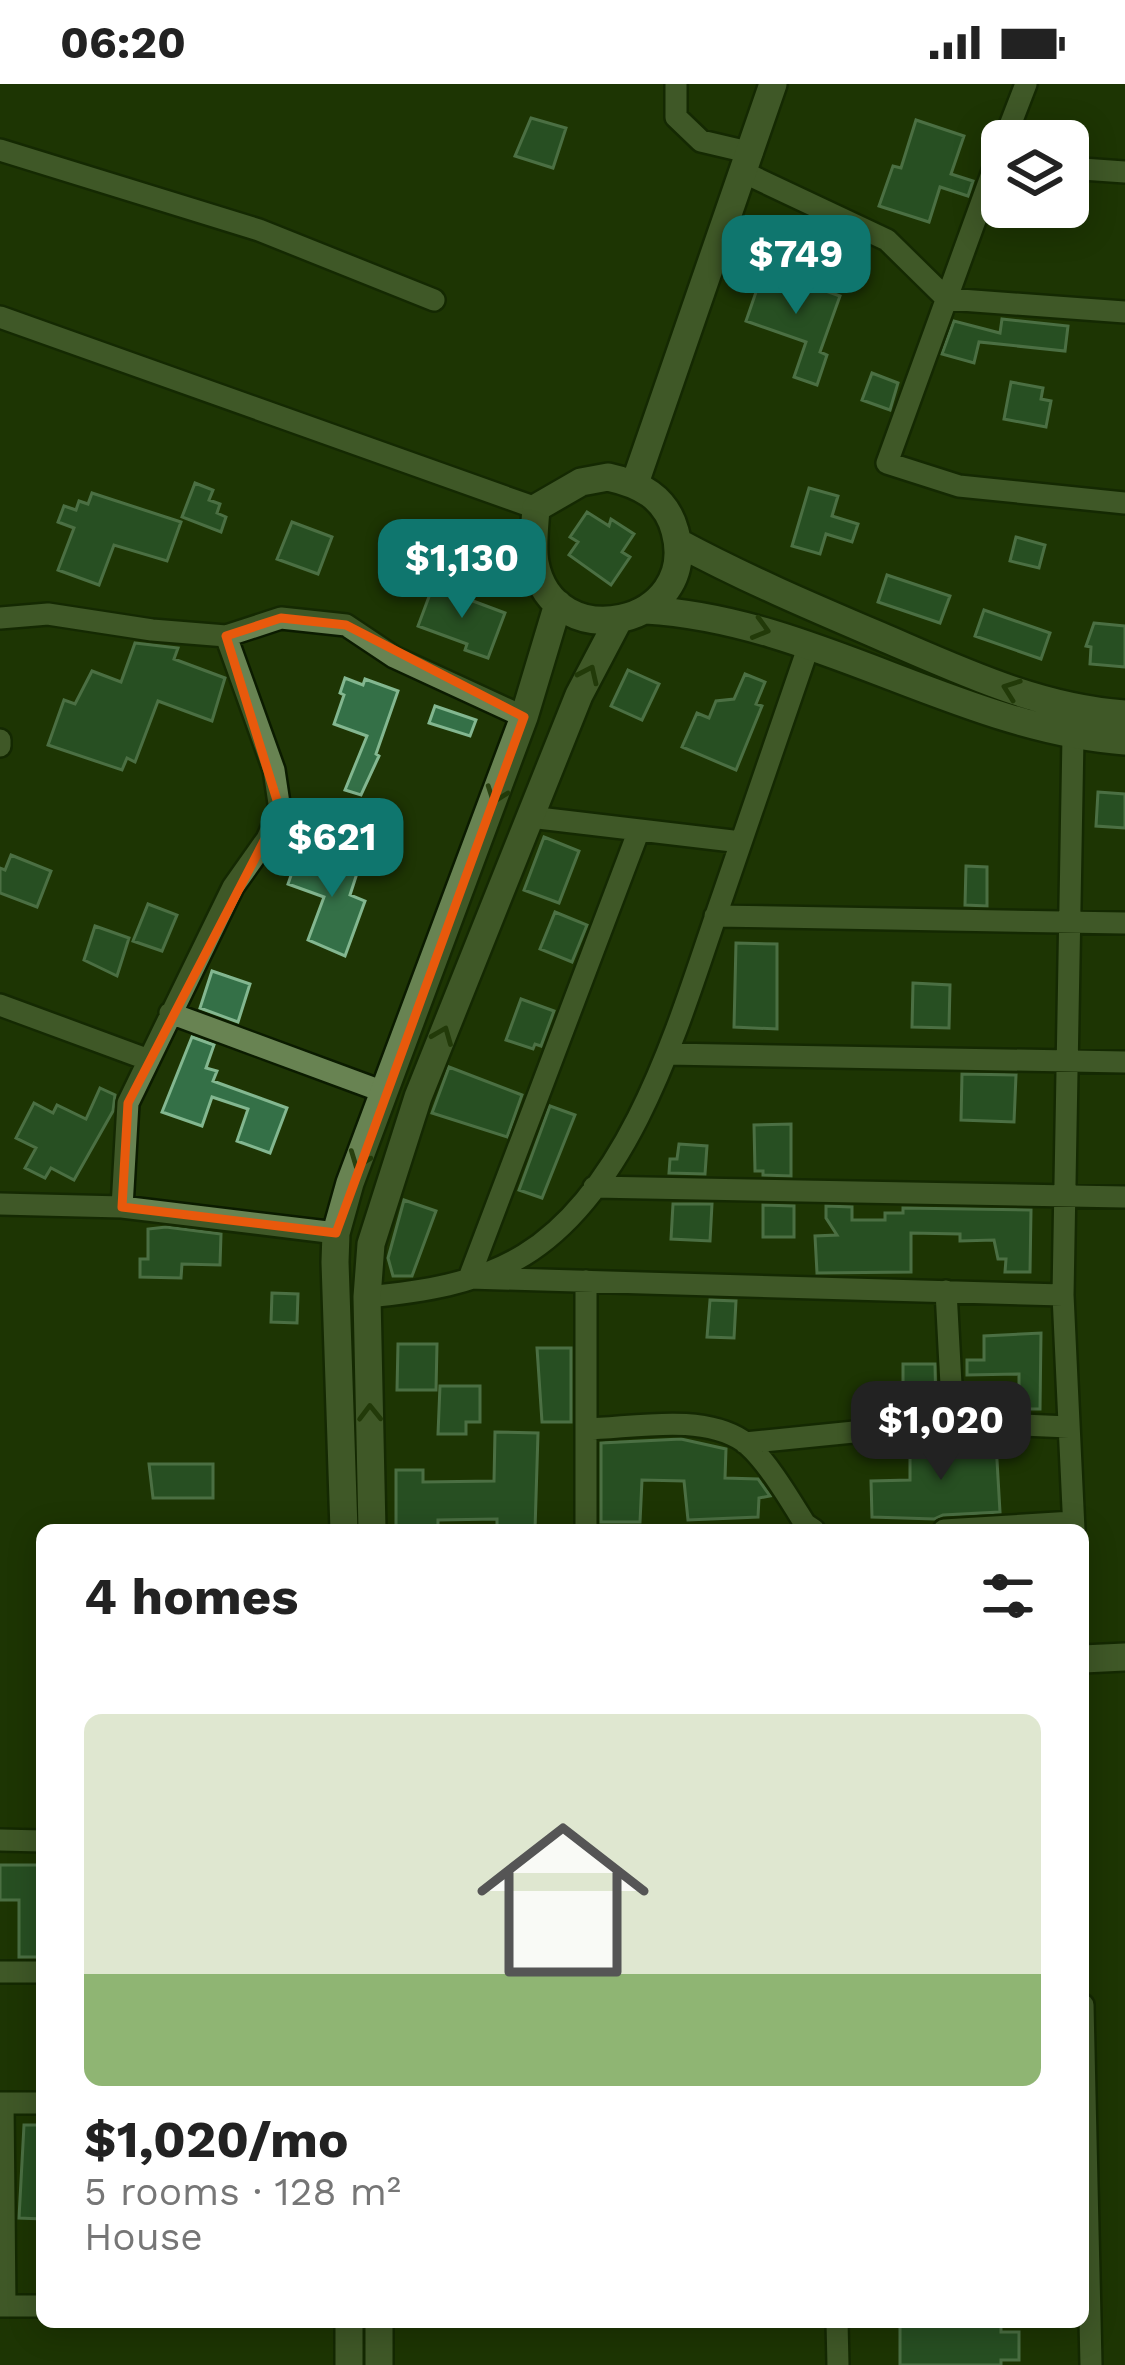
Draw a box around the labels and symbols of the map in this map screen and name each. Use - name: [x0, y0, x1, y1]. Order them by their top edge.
- pin: $749: [725, 215, 867, 317]
- pin: $1,130: [364, 519, 560, 621]
- one-way arrow: [750, 615, 771, 640]
- one-way arrow: [575, 665, 598, 686]
- one-way arrow: [1002, 679, 1023, 703]
- one-way arrow: [485, 783, 510, 804]
- pin: $621: [261, 798, 403, 900]
- one-way arrow: [429, 1026, 453, 1047]
- one-way arrow: [348, 1148, 373, 1169]
- pin: $1,020: [843, 1381, 1039, 1483]
- one-way arrow: [357, 1403, 383, 1422]

